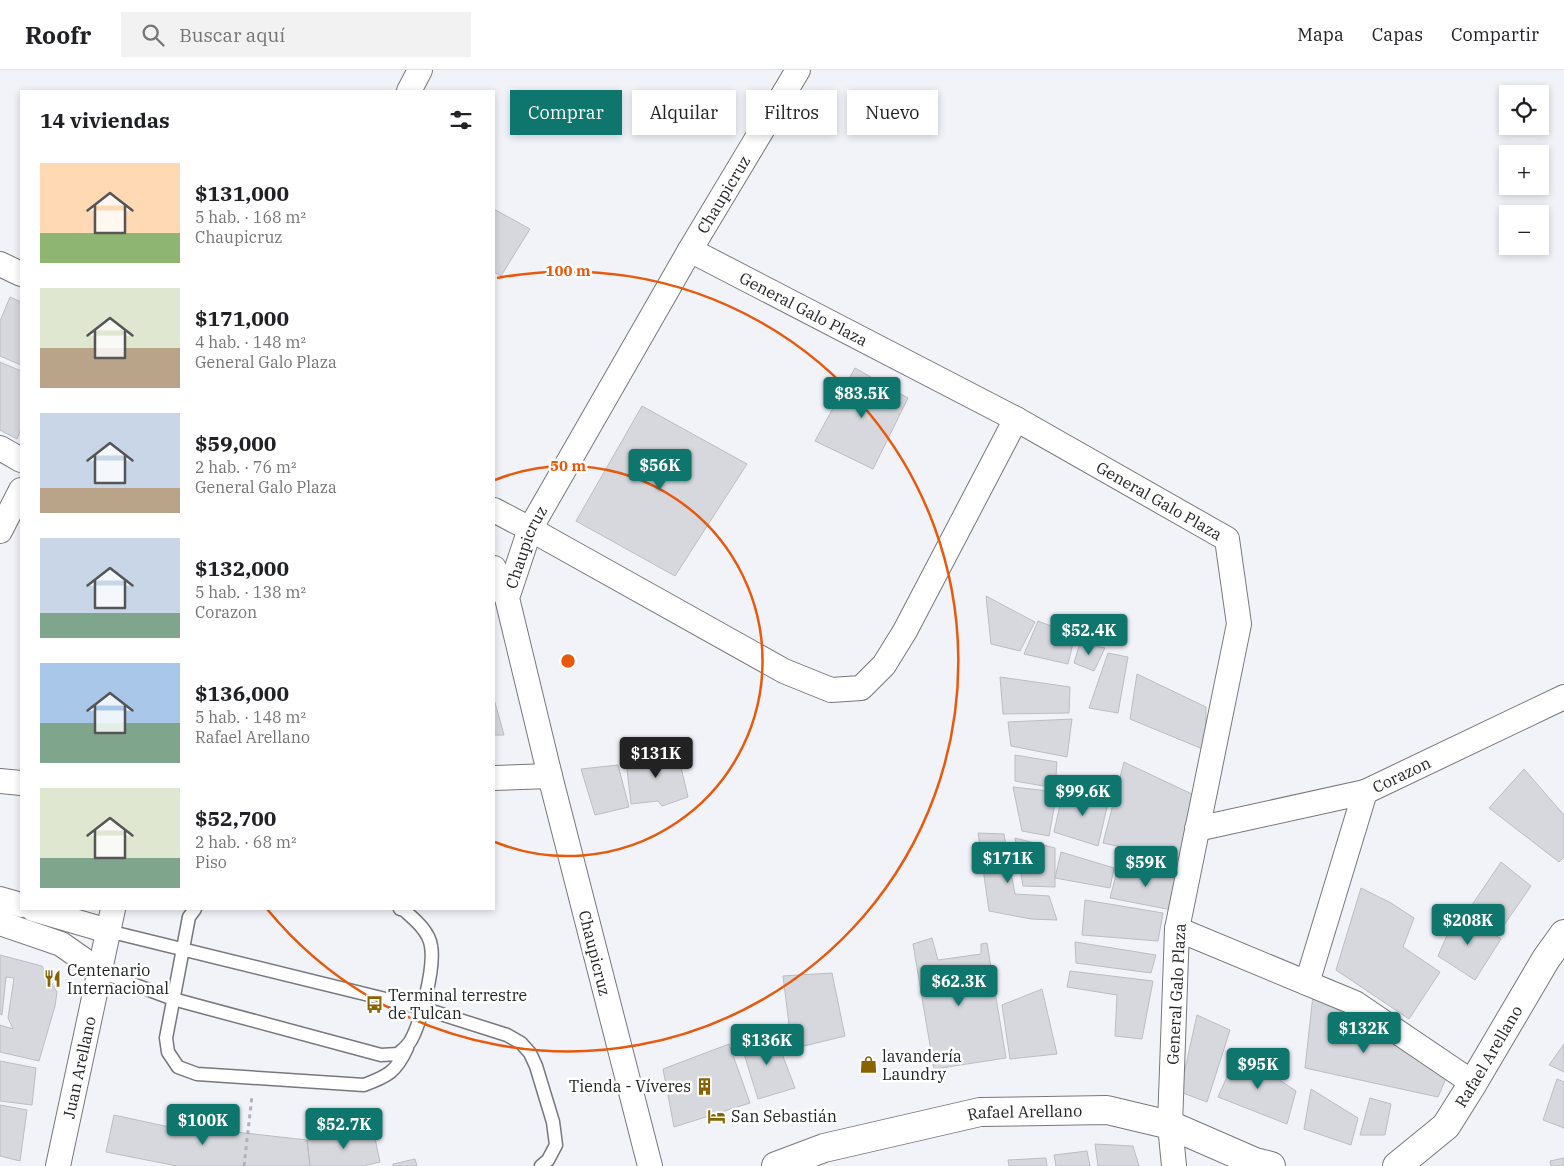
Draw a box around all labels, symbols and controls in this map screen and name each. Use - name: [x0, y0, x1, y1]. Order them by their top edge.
- search box: [121, 12, 471, 57]
- text: Roofr: [25, 19, 91, 51]
- icon: search: [139, 21, 167, 49]
- text: Buscar aquí: [179, 23, 285, 47]
- text: Mapa: [1297, 23, 1344, 46]
- text: Capas: [1372, 23, 1423, 46]
- text: Compartir: [1451, 23, 1539, 46]
- map controls: [1499, 85, 1549, 255]
- button: locate: [1499, 85, 1549, 135]
- chip: Comprar: [510, 90, 622, 135]
- chip: Alquilar: [632, 90, 736, 135]
- chip: Filtros: [746, 90, 837, 135]
- chip: Nuevo: [847, 90, 938, 135]
- text: 14 viviendas: [40, 106, 170, 134]
- icon: filters: [447, 106, 475, 134]
- button: +: [1499, 145, 1549, 195]
- street label: Chaupicruz: [692, 152, 754, 237]
- text: $131,000: [195, 179, 289, 207]
- icon: home: [80, 183, 140, 243]
- button: −: [1499, 205, 1549, 255]
- text: 5 hab. · 168 m²: [195, 207, 306, 227]
- text: Chaupicruz: [195, 227, 282, 247]
- text: 100 m: [545, 261, 591, 280]
- street label: General Galo Plaza: [736, 267, 871, 351]
- text: $171,000: [195, 304, 289, 332]
- icon: home: [80, 308, 140, 368]
- text: 4 hab. · 148 m²: [195, 332, 306, 352]
- text: General Galo Plaza: [195, 352, 337, 372]
- pin: $83.5K: [821, 376, 903, 419]
- text: $83.5K: [834, 383, 890, 403]
- text: $59,000: [195, 429, 276, 457]
- icon: home: [80, 433, 140, 493]
- pin: $56K: [630, 448, 690, 491]
- text: $56K: [640, 455, 681, 475]
- text: 50 m: [550, 456, 586, 475]
- text: 2 hab. · 76 m²: [195, 457, 297, 477]
- street label: General Galo Plaza: [1093, 457, 1226, 544]
- text: General Galo Plaza: [195, 477, 337, 497]
- street label: Chaupicruz: [501, 502, 551, 591]
- text: $132,000: [195, 554, 289, 582]
- icon: home: [80, 558, 140, 618]
- text: 5 hab. · 138 m²: [195, 582, 306, 602]
- text: Corazon: [195, 602, 257, 622]
- pin: $52.4K: [1048, 614, 1130, 656]
- text: $52.4K: [1061, 620, 1117, 640]
- centre of rings: [559, 652, 577, 670]
- text: $136,000: [195, 679, 289, 707]
- icon: home: [80, 683, 140, 743]
- text: 5 hab. · 148 m²: [195, 707, 306, 727]
- text: Rafael Arellano: [195, 727, 310, 747]
- pin: $131K: [621, 736, 691, 779]
- text: $131K: [631, 743, 681, 763]
- street label: Corazon: [1369, 752, 1434, 797]
- pin: $99.6K: [1042, 774, 1124, 817]
- text: $99.6K: [1055, 781, 1111, 801]
- text: $52,700: [195, 804, 276, 832]
- icon: home: [80, 808, 140, 868]
- text: 2 hab. · 68 m²: [195, 832, 297, 852]
- pin: $171K: [973, 842, 1043, 884]
- pin: $59K: [1116, 846, 1176, 888]
- text: $171K: [983, 848, 1033, 868]
- text: Piso: [195, 852, 227, 872]
- text: $59K: [1126, 852, 1167, 872]
- pin: $208K: [1433, 904, 1503, 946]
- street label: Chaupicruz: [575, 908, 615, 998]
- text: $208K: [1443, 910, 1493, 930]
- street label: General Galo Plaza: [1162, 923, 1190, 1065]
- place label: Centenario Internacional: [67, 960, 169, 998]
- pin: $62.3K: [918, 964, 1000, 1007]
- restaurant icon: Centenario Internacional: [43, 969, 63, 989]
- text: $62.3K: [931, 971, 987, 991]
- place label: Terminal terrestre de Tulcan: [388, 985, 527, 1023]
- bus stop icon: Terminal terrestre de Tulcan: [364, 994, 384, 1014]
- street label: Rafael Arellano: [1450, 1002, 1527, 1111]
- pin: $132K: [1329, 1012, 1399, 1054]
- street label: Juan Arellano: [58, 1014, 100, 1120]
- text: $132K: [1339, 1018, 1389, 1038]
- pin: $136K: [732, 1024, 802, 1066]
- text: $136K: [742, 1030, 792, 1050]
- place label: lavandería Laundry: [882, 1046, 962, 1084]
- pin: $95K: [1228, 1048, 1288, 1090]
- text: $95K: [1238, 1054, 1279, 1074]
- shop icon: lavandería Laundry: [858, 1055, 878, 1075]
- place label: Tienda - Víveres: [569, 1076, 691, 1096]
- building icon: Tienda - Víveres: [695, 1076, 715, 1096]
- street label: Rafael Arellano: [965, 1100, 1082, 1125]
- pin: $100K: [168, 1104, 238, 1146]
- hotel icon: San Sebastián: [707, 1106, 727, 1126]
- place label: San Sebastián: [731, 1106, 837, 1126]
- pin: $52.7K: [303, 1108, 385, 1150]
- text: $100K: [178, 1110, 228, 1130]
- text: $52.7K: [316, 1114, 372, 1134]

